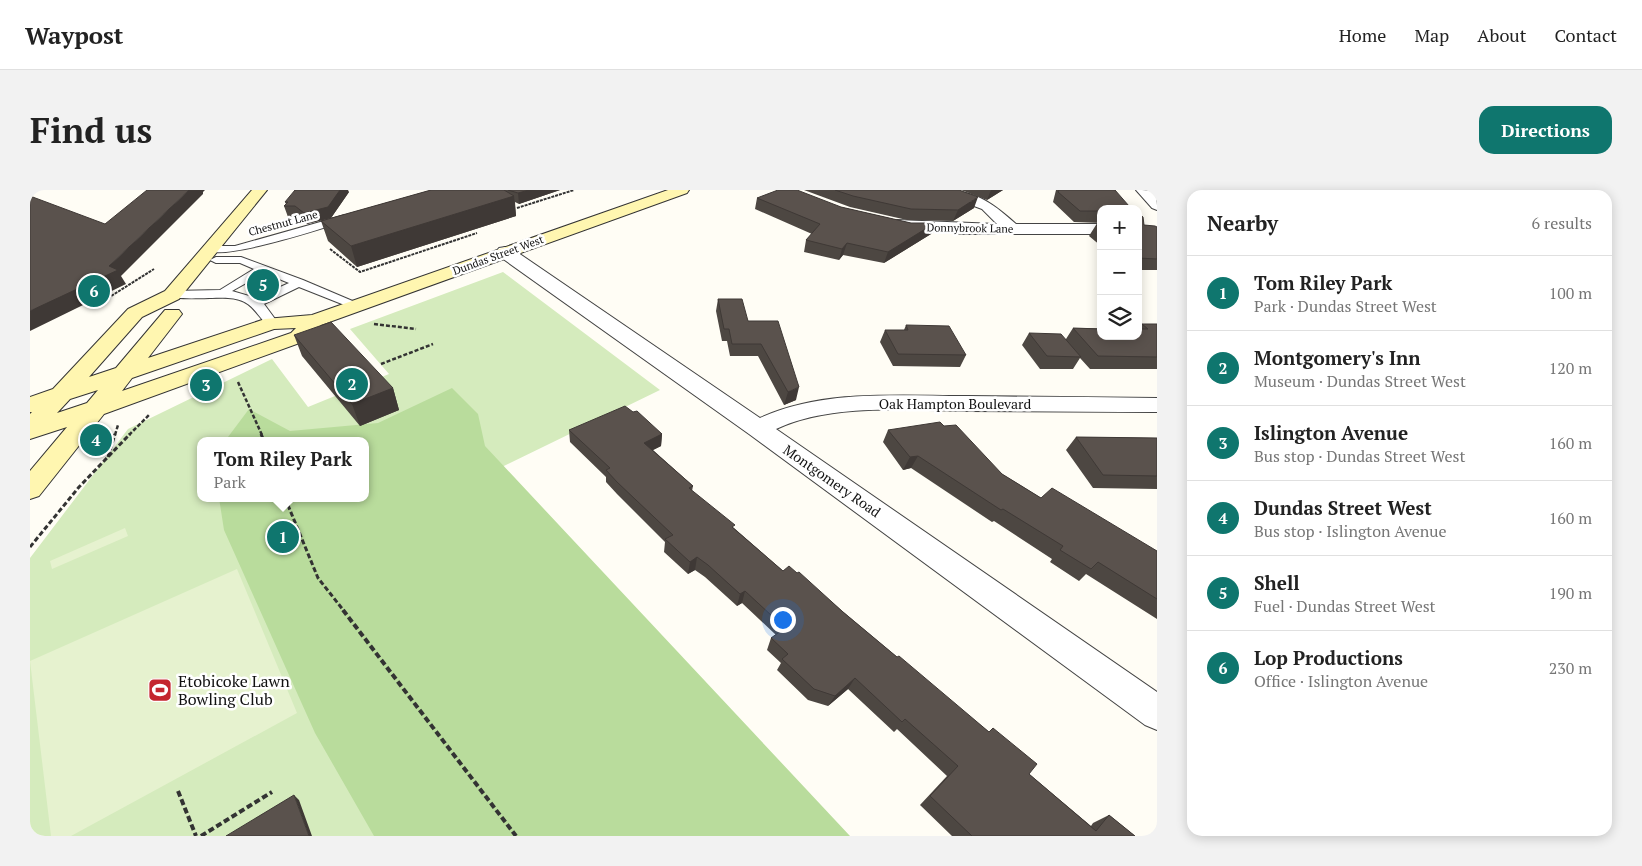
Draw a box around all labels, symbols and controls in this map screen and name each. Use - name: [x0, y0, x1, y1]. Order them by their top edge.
- text: Waypost: [25, 19, 123, 51]
- text: Home: [1339, 23, 1386, 47]
- text: Map: [1414, 23, 1449, 47]
- text: About: [1477, 23, 1526, 47]
- text: Contact: [1554, 23, 1617, 47]
- button: Directions: [1479, 106, 1612, 154]
- text: Find us: [30, 107, 152, 153]
- map controls: [1097, 205, 1142, 340]
- button: +: [1097, 205, 1142, 250]
- street label: Chestnut Lane: [247, 207, 320, 239]
- text: Nearby: [1207, 209, 1278, 237]
- text: 6 results: [1532, 212, 1592, 234]
- street label: Donnybrook Lane: [926, 220, 1014, 236]
- street label: Dundas Street West: [451, 232, 545, 278]
- button: −: [1097, 250, 1142, 295]
- pin: 5: [247, 266, 279, 304]
- text: Tom Riley Park: [1254, 270, 1392, 295]
- pin: 6: [78, 272, 110, 310]
- text: 1: [1218, 282, 1228, 304]
- text: 100 m: [1549, 282, 1592, 304]
- button: layers: [1097, 295, 1142, 340]
- text: Park · Dundas Street West: [1254, 295, 1437, 317]
- text: Montgomery's Inn: [1254, 345, 1420, 370]
- text: 2: [1218, 357, 1228, 379]
- text: 120 m: [1549, 357, 1592, 379]
- pin: 2: [336, 365, 368, 403]
- pin: 3: [190, 366, 222, 404]
- text: Museum · Dundas Street West: [1254, 370, 1466, 392]
- street label: Oak Hampton Boulevard: [879, 394, 1031, 413]
- text: Islington Avenue: [1254, 420, 1408, 445]
- pin: 4: [80, 421, 112, 459]
- text: 3: [1218, 432, 1228, 454]
- text: 160 m: [1549, 432, 1592, 454]
- popup: [197, 437, 369, 502]
- street label: Montgomery Road: [780, 440, 885, 521]
- text: Bus stop · Dundas Street West: [1254, 445, 1465, 467]
- text: Tom Riley Park: [214, 446, 352, 471]
- text: Park: [214, 471, 246, 493]
- text: Dundas Street West: [1254, 495, 1432, 520]
- text: 4: [1218, 507, 1228, 529]
- text: 160 m: [1549, 507, 1592, 529]
- pin: 1: [267, 518, 299, 556]
- text: Bus stop · Islington Avenue: [1254, 520, 1447, 542]
- text: Shell: [1254, 570, 1300, 595]
- text: 5: [1218, 582, 1228, 604]
- text: 190 m: [1549, 582, 1592, 604]
- text: Fuel · Dundas Street West: [1254, 595, 1436, 617]
- your location: [770, 607, 796, 633]
- text: Lop Productions: [1254, 645, 1403, 670]
- text: 6: [1218, 657, 1228, 679]
- text: 230 m: [1549, 657, 1592, 679]
- place label: Etobicoke Lawn Bowling Club: [178, 670, 290, 710]
- text: Office · Islington Avenue: [1254, 670, 1428, 692]
- sports icon: Etobicoke Lawn Bowling Club: [147, 677, 173, 703]

